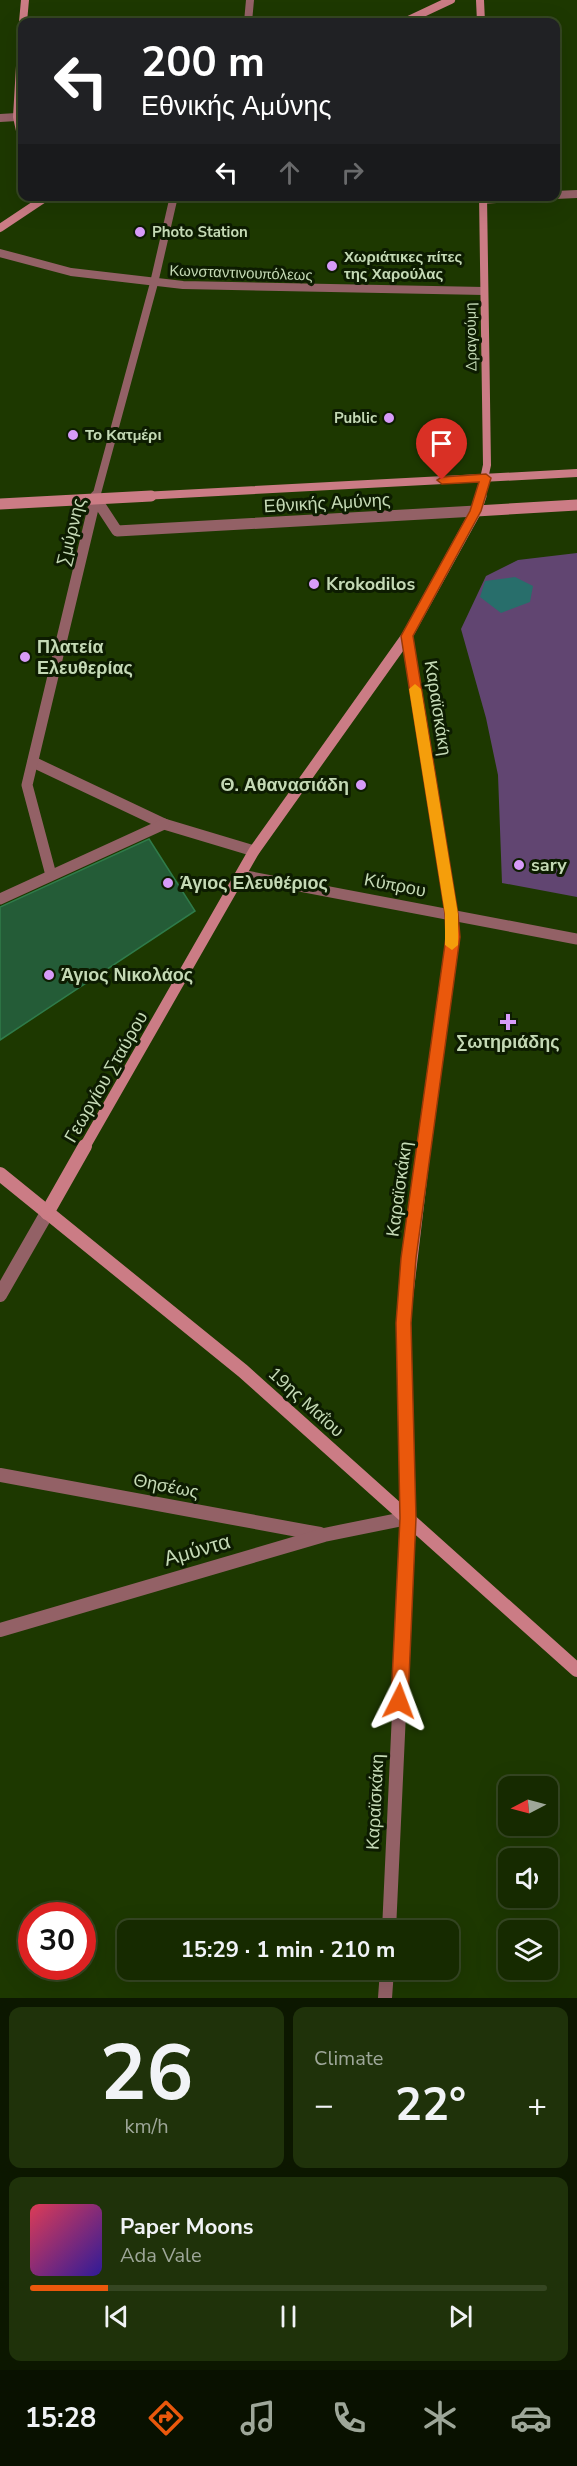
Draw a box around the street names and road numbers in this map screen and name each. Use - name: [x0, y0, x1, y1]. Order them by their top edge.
- street label: Κωνσταντινουπόλεως: [169, 261, 313, 285]
- street label: Δραγούμη: [460, 302, 482, 372]
- street label: Εθνικής Αμύνης: [263, 488, 391, 518]
- street label: Σμύρνης: [51, 495, 91, 568]
- street label: Καραϊσκάκη: [419, 659, 457, 757]
- street label: Κύπρου: [362, 867, 428, 903]
- street label: Γεωργίου Σταύρου: [59, 1007, 153, 1147]
- street label: Καραϊσκάκη: [380, 1140, 418, 1238]
- street label: 19ης Μαΐου: [263, 1362, 349, 1442]
- street label: Θησέως: [131, 1468, 201, 1504]
- street label: Αμύντα: [160, 1527, 234, 1573]
- street label: Καραϊσκάκη: [361, 1753, 389, 1851]

